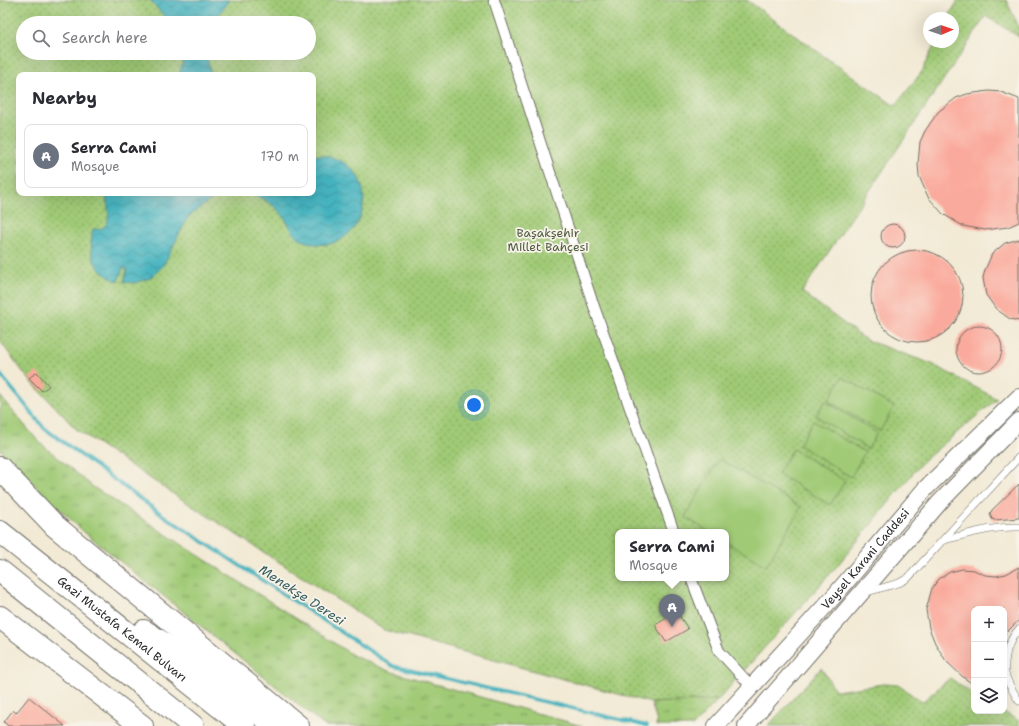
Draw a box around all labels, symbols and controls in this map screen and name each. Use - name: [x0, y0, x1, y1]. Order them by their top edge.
- north arrow: [923, 12, 959, 48]
- search box: [16, 16, 316, 60]
- icon: search: [30, 27, 52, 49]
- text: Search here: [62, 28, 148, 48]
- text: Nearby: [32, 87, 97, 109]
- text: Serra Cami: [71, 138, 157, 158]
- text: A: [41, 148, 51, 165]
- text: 170 m: [261, 148, 299, 165]
- text: Mosque: [71, 158, 120, 175]
- park label: Başakşehir Millet Bahçesi: [507, 225, 589, 255]
- your location: [464, 395, 484, 415]
- street label: Veysel Karani Caddesi: [818, 505, 913, 613]
- popup: [615, 529, 729, 581]
- text: Serra Cami: [629, 537, 715, 557]
- text: Mosque: [629, 557, 678, 574]
- water label: Menekşe Deresi: [256, 561, 348, 629]
- street label: Gazi Mustafa Kemal Bulvarı: [54, 573, 190, 686]
- pin: A: [659, 594, 685, 627]
- map controls: [971, 606, 1007, 714]
- button: +: [971, 606, 1007, 642]
- button: −: [971, 642, 1007, 678]
- button: layers: [971, 678, 1007, 714]

